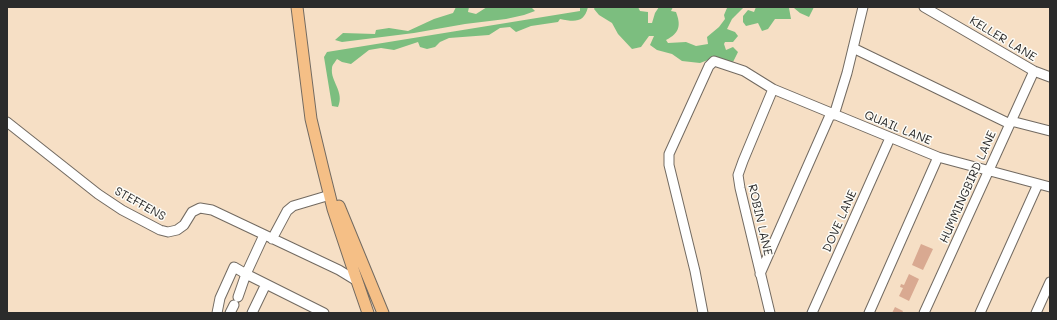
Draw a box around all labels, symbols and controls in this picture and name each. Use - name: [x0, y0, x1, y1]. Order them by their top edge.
- street label: KELLER LANE: [967, 13, 1039, 65]
- street label: QUAIL LANE: [862, 108, 934, 148]
- street label: HUMMINGBIRD LANE: [937, 129, 999, 245]
- street label: ROBIN LANE: [745, 183, 775, 257]
- street label: STEFFENS: [112, 184, 168, 224]
- street label: DOVE LANE: [820, 188, 860, 254]

